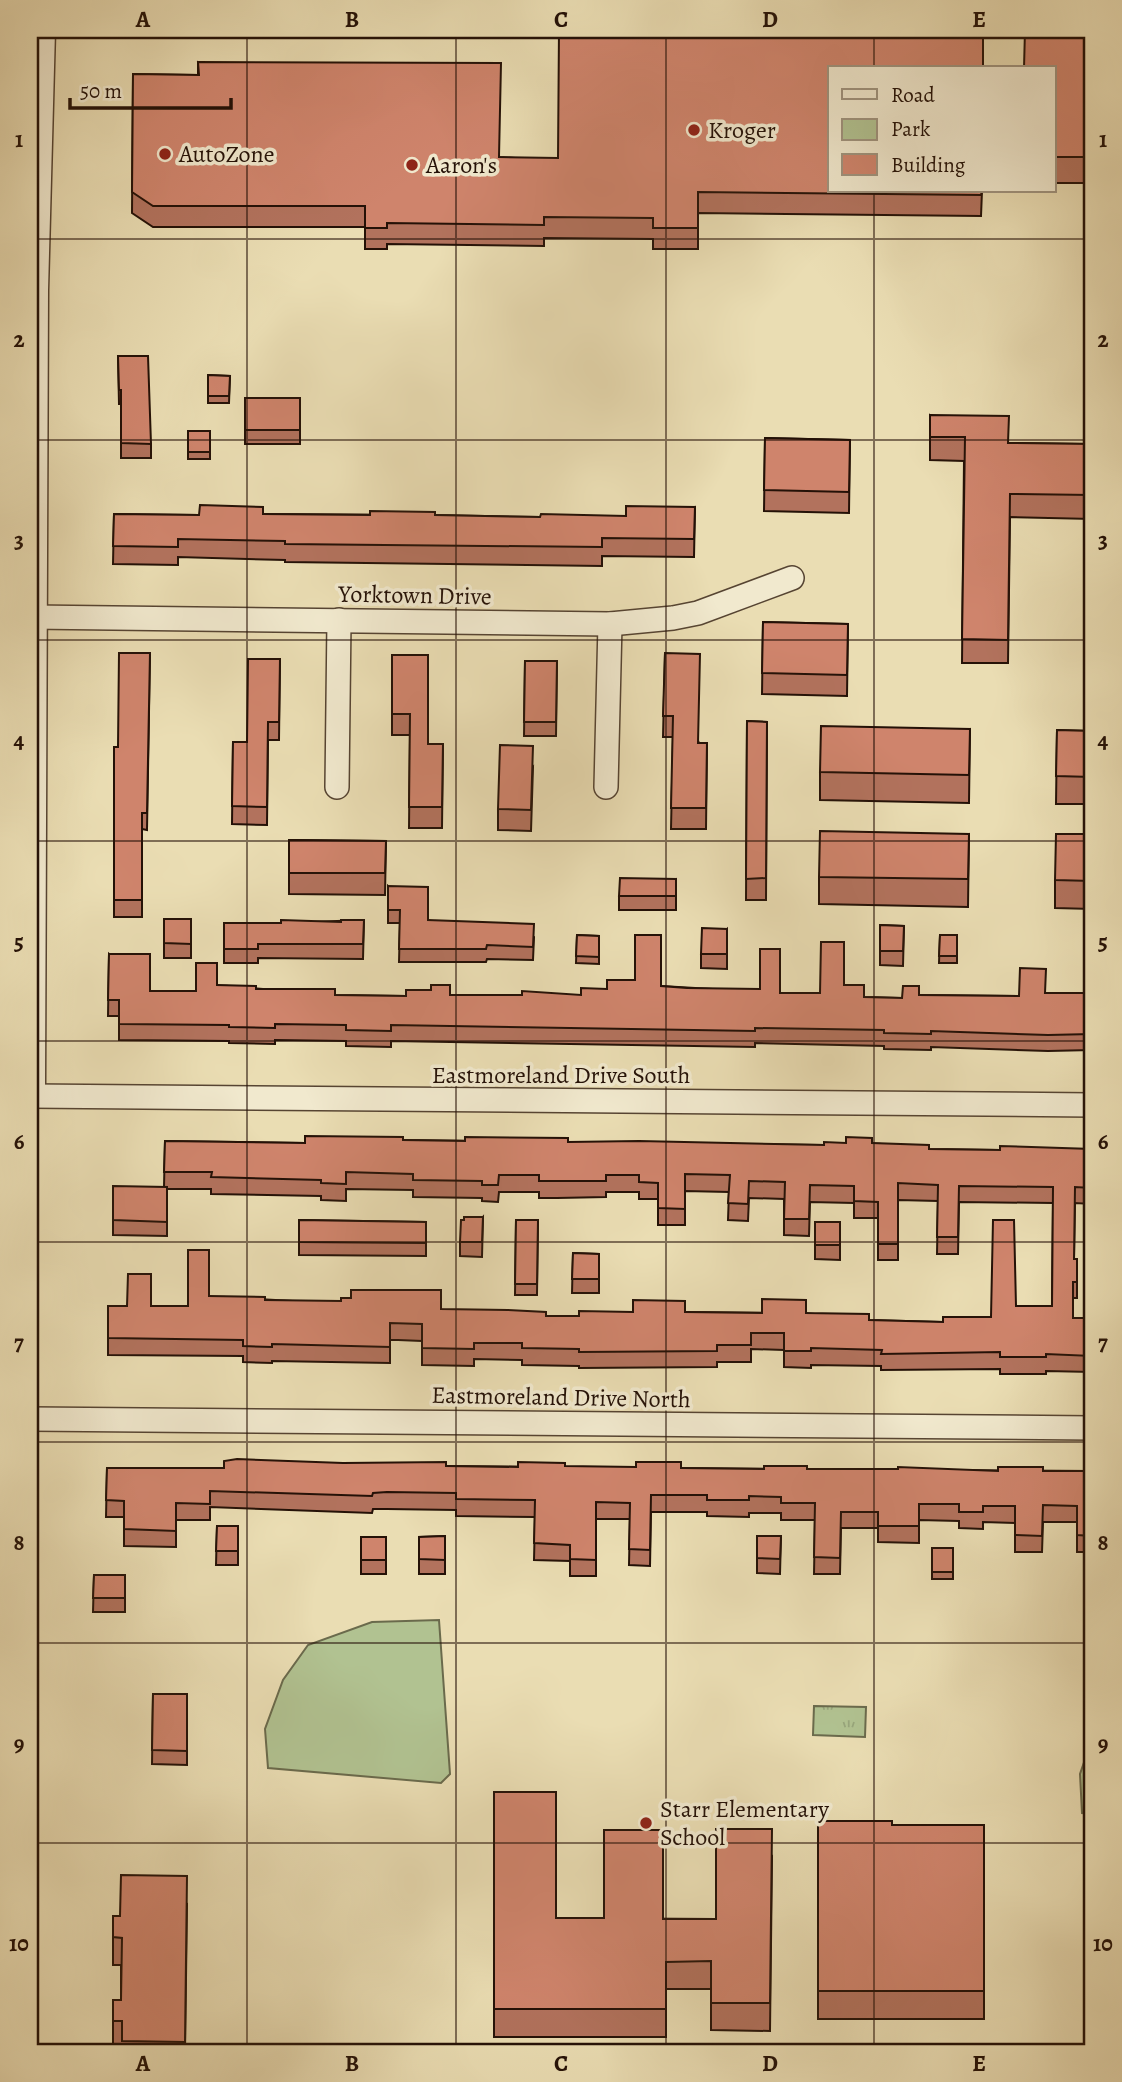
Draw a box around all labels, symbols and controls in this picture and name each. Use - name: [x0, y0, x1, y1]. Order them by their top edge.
- text: A: [135, 4, 151, 35]
- text: B: [345, 4, 359, 35]
- text: C: [554, 4, 568, 35]
- text: D: [762, 4, 778, 35]
- text: E: [972, 4, 986, 35]
- scale bar: [70, 66, 231, 110]
- legend: [828, 66, 1056, 192]
- text: 50 m: [80, 77, 122, 105]
- text: Road: [891, 81, 935, 109]
- place label: Kroger: [708, 114, 776, 146]
- text: Park: [891, 115, 931, 143]
- marker: Kroger: [686, 122, 702, 138]
- text: 1: [15, 124, 23, 155]
- text: 1: [1099, 124, 1107, 155]
- place label: AutoZone: [178, 138, 274, 170]
- marker: AutoZone: [157, 146, 173, 162]
- place label: Aaron's: [425, 149, 497, 181]
- text: Building: [891, 151, 966, 179]
- marker: Aaron's: [404, 157, 420, 173]
- text: 2: [13, 324, 25, 355]
- text: 2: [1097, 324, 1109, 355]
- text: 3: [14, 525, 24, 556]
- text: 3: [1098, 525, 1108, 556]
- street label: Yorktown Drive: [337, 578, 492, 612]
- text: 4: [14, 725, 25, 756]
- text: 4: [1098, 725, 1109, 756]
- text: 5: [14, 926, 24, 957]
- text: 5: [1098, 926, 1108, 957]
- street label: Eastmoreland Drive South: [432, 1059, 690, 1091]
- text: 6: [14, 1126, 25, 1157]
- text: 6: [1098, 1126, 1109, 1157]
- text: 7: [14, 1327, 24, 1358]
- text: 7: [1098, 1327, 1108, 1358]
- street label: Eastmoreland Drive North: [431, 1379, 691, 1415]
- text: 8: [13, 1527, 25, 1558]
- text: 8: [1097, 1527, 1109, 1558]
- text: 9: [14, 1728, 24, 1759]
- text: 9: [1098, 1728, 1108, 1759]
- place label: Starr Elementary School: [660, 1793, 829, 1853]
- marker: Starr Elementary School: [638, 1815, 654, 1831]
- text: 10: [9, 1928, 29, 1959]
- text: 10: [1093, 1928, 1113, 1959]
- text: A: [135, 2048, 151, 2079]
- text: B: [345, 2048, 359, 2079]
- text: C: [554, 2048, 568, 2079]
- text: D: [762, 2048, 778, 2079]
- text: E: [972, 2048, 986, 2079]

